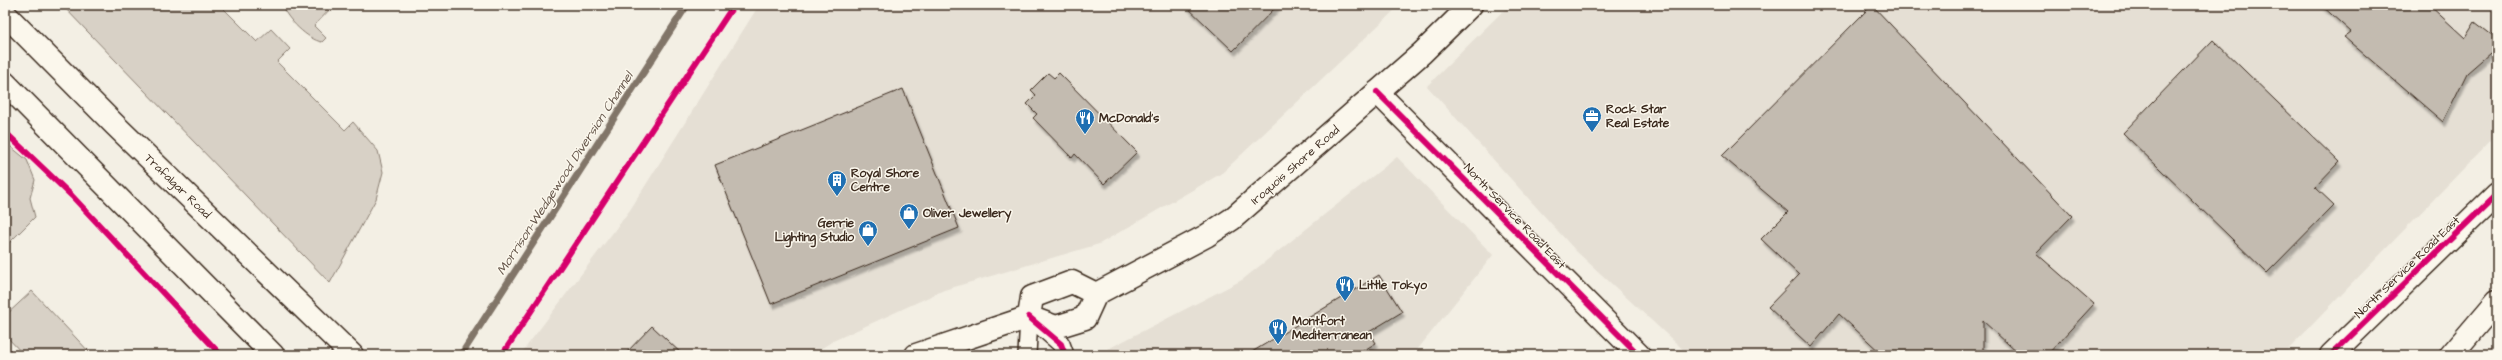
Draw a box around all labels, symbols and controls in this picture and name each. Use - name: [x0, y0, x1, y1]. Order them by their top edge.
- water label: Morrison-Wedgewood Diversion Channel: [492, 67, 639, 279]
- place label: Rock Star Real Estate: [1606, 101, 1670, 132]
- office icon: Rock Star Real Estate: [1581, 105, 1603, 133]
- restaurant icon: McDonald's: [1074, 107, 1096, 135]
- place label: McDonald's: [1099, 110, 1159, 127]
- street label: Iroquois Shore Road: [1247, 122, 1343, 209]
- street label: Trafalgar Road: [140, 150, 215, 223]
- street label: North Service Road East: [1460, 160, 1570, 273]
- place label: Royal Shore Centre: [851, 165, 920, 196]
- building icon: Royal Shore Centre: [826, 169, 848, 197]
- shop icon: Oliver Jewellery: [898, 202, 920, 230]
- place label: Oliver Jewellery: [923, 205, 1012, 223]
- street label: North Service Road East: [2351, 212, 2464, 322]
- place label: Gerrie Lighting Studio: [775, 215, 855, 248]
- shop icon: Gerrie Lighting Studio: [857, 219, 879, 247]
- restaurant icon: Little Tokyo: [1334, 274, 1356, 302]
- place label: Little Tokyo: [1359, 277, 1427, 295]
- place label: Montfort Mediterranean: [1292, 313, 1372, 344]
- restaurant icon: Montfort Mediterranean: [1267, 317, 1289, 345]

